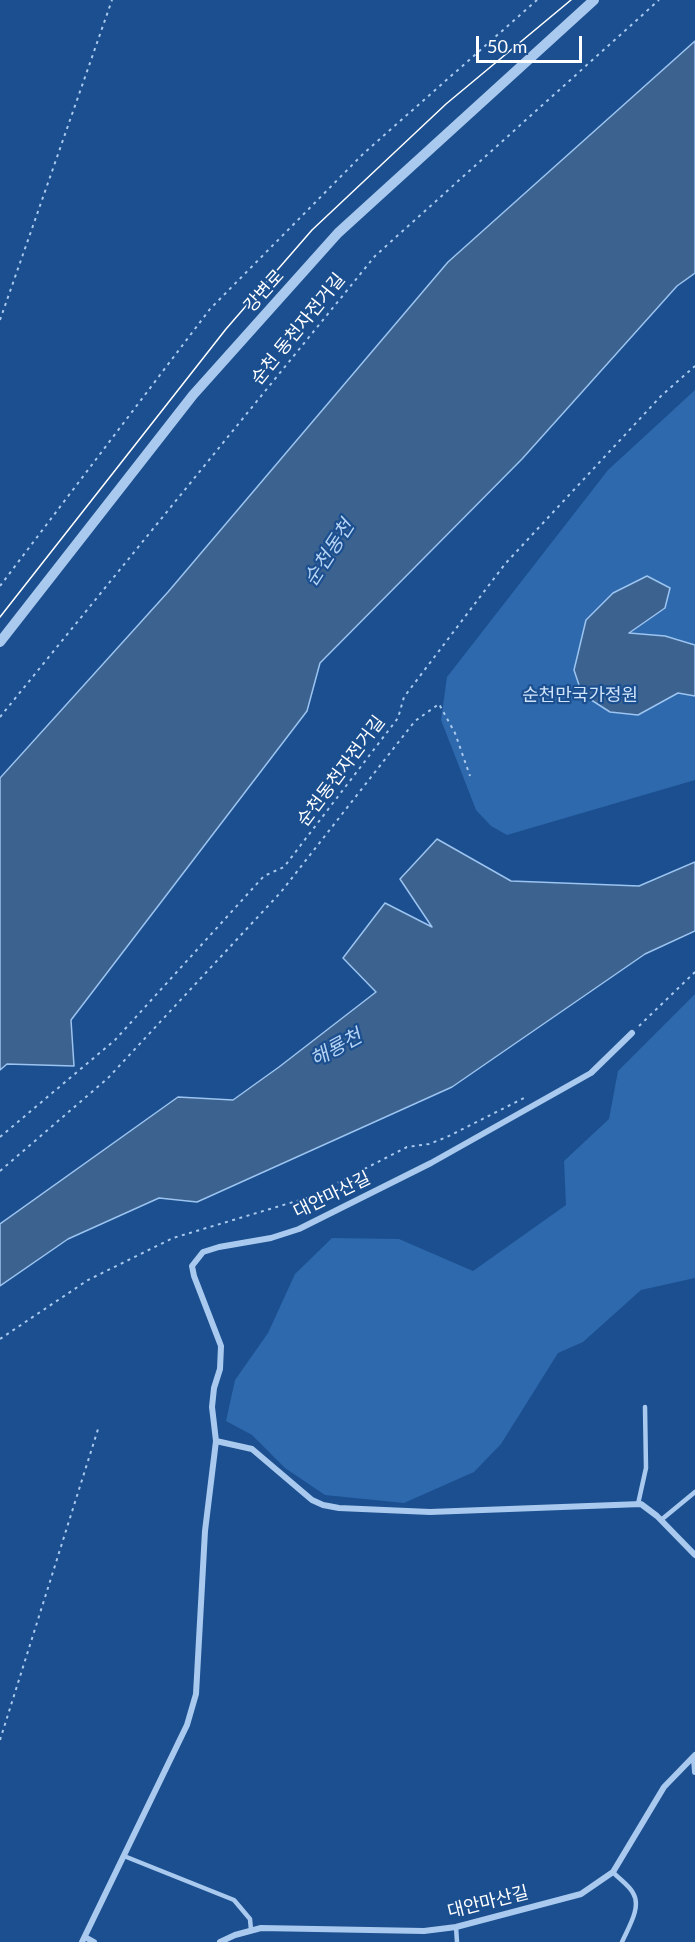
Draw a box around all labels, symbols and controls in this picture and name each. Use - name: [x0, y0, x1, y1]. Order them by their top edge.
- scale bar: [479, 24, 586, 62]
- text: 50 m: [487, 35, 527, 57]
- street label: 강변로: [239, 265, 289, 317]
- street label: 순천 동천자전거길: [246, 269, 350, 389]
- water label: 순천동천: [299, 516, 359, 590]
- park label: 순천만국가정원: [522, 684, 638, 706]
- street label: 순천동천자전거길: [293, 712, 389, 830]
- water label: 해룡천: [306, 1024, 366, 1072]
- street label: 대안마산길: [290, 1167, 374, 1223]
- street label: 대안마산길: [445, 1882, 531, 1922]

